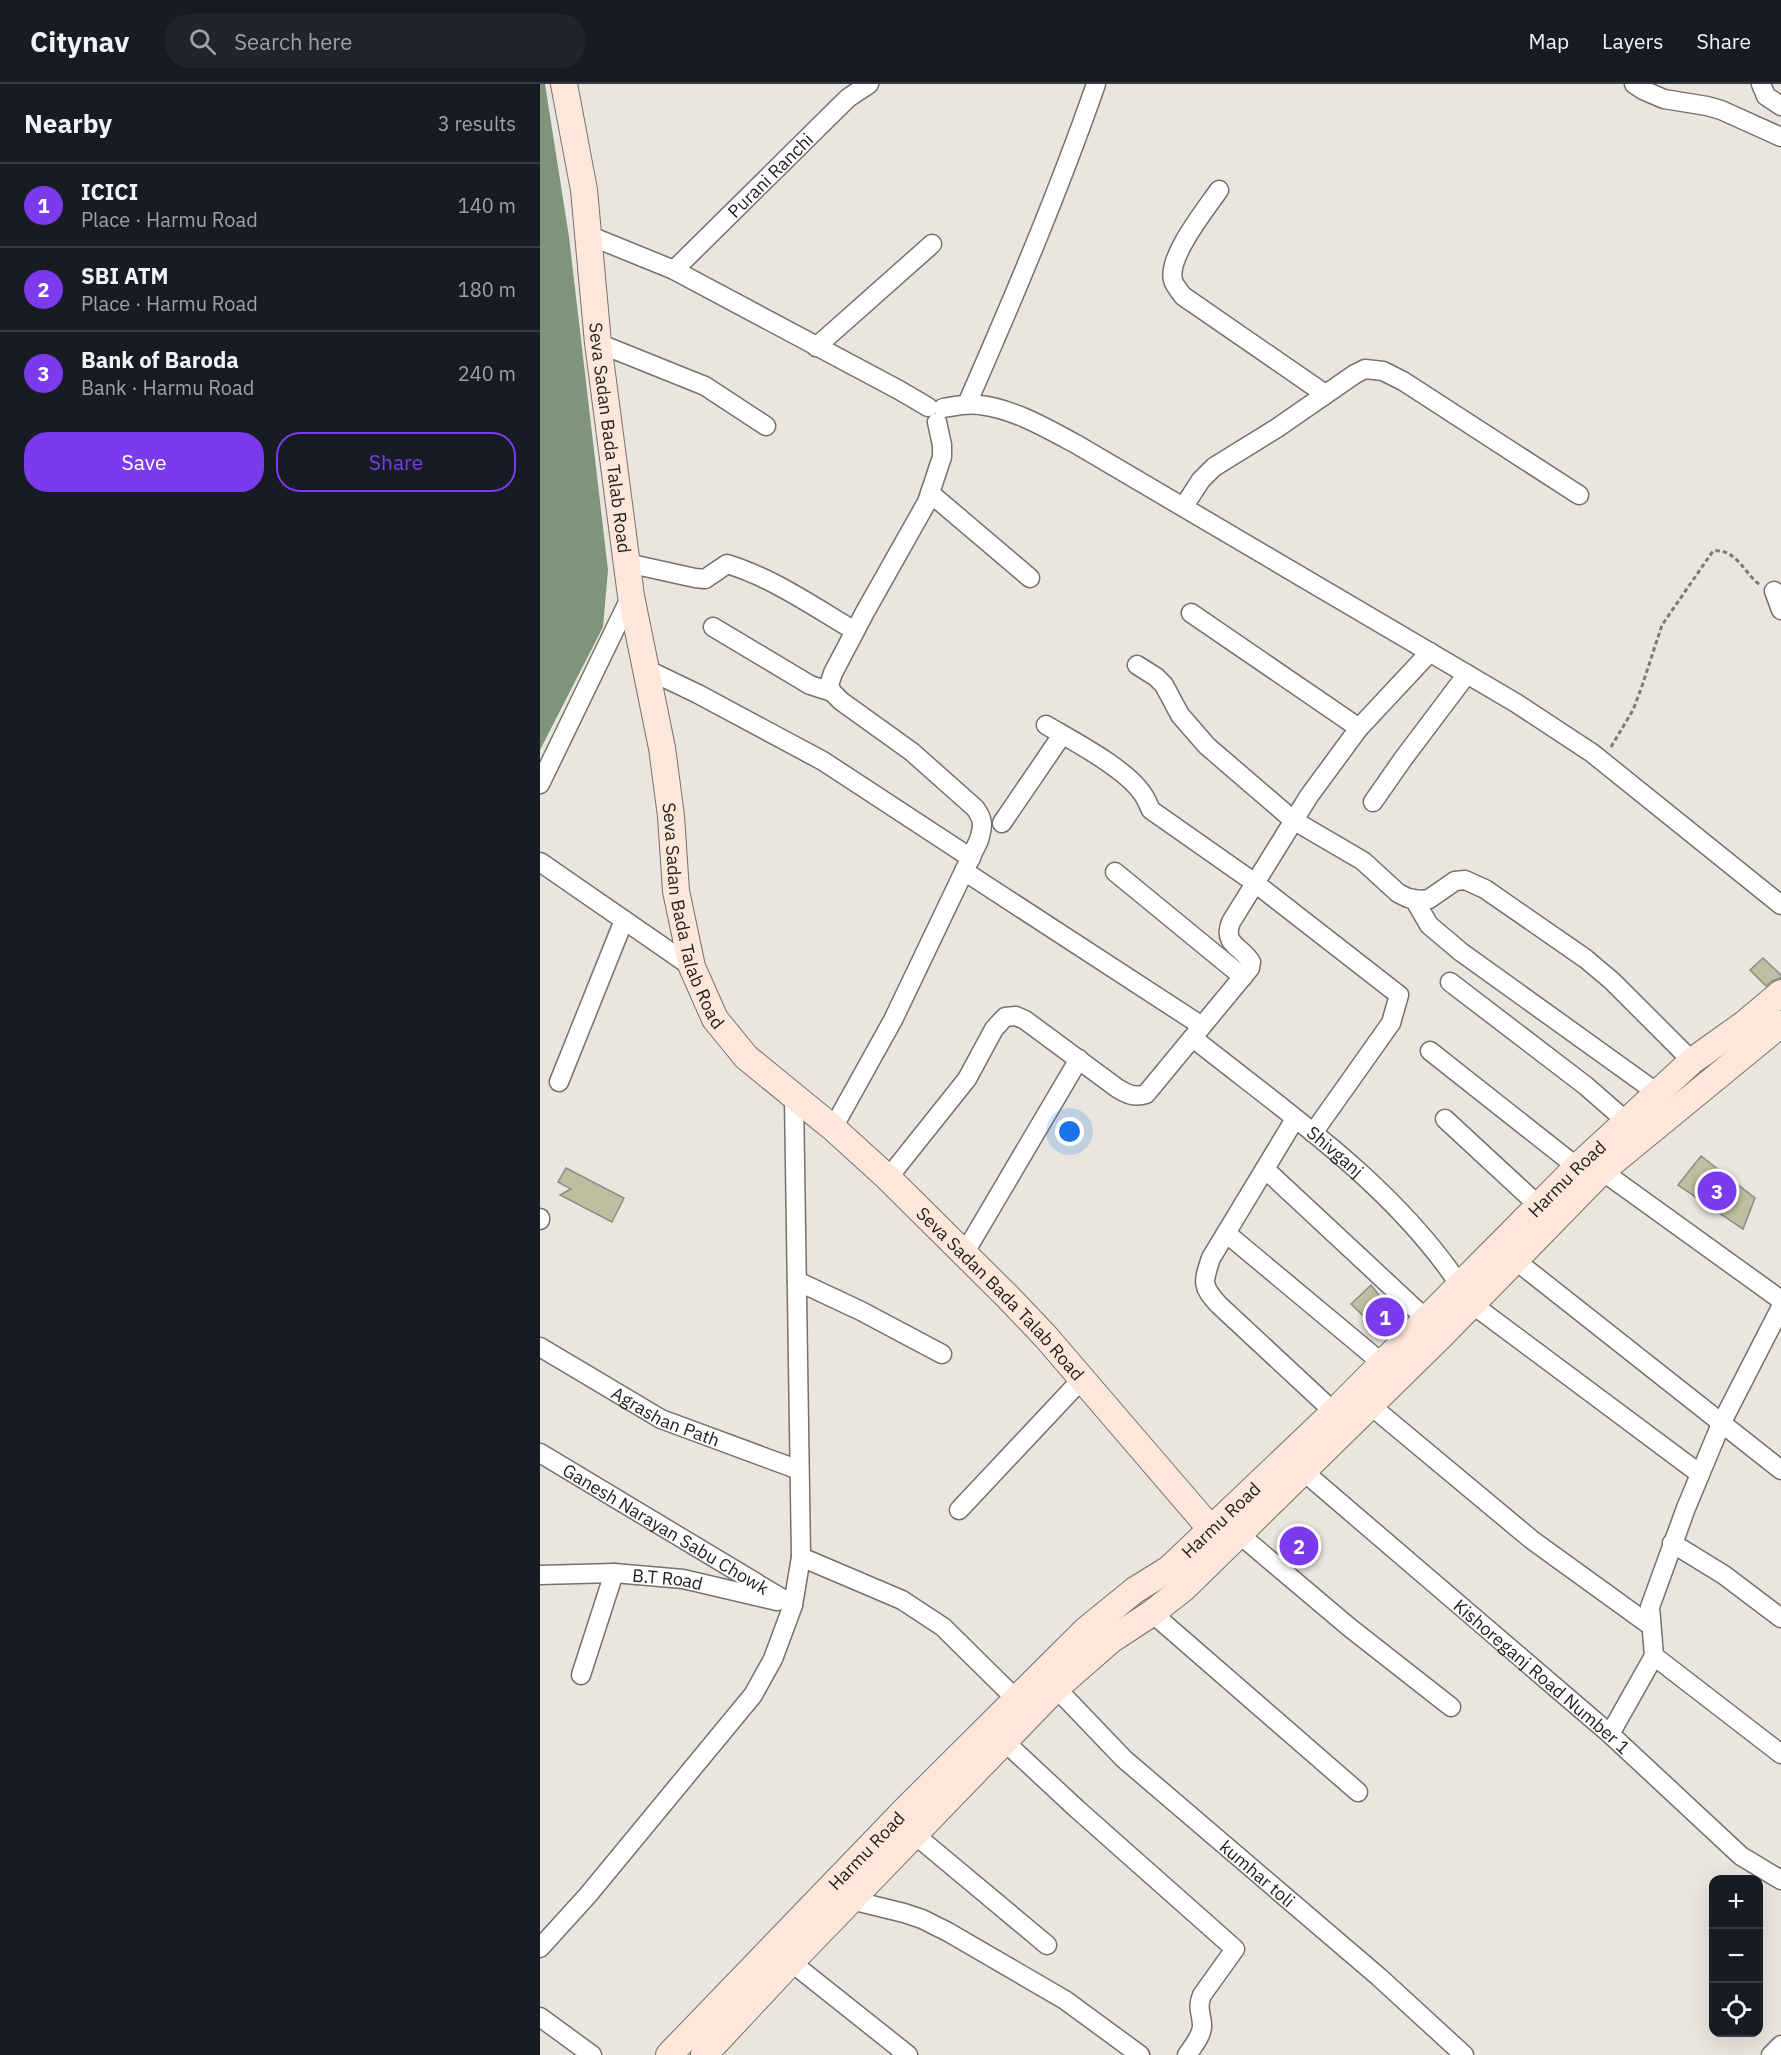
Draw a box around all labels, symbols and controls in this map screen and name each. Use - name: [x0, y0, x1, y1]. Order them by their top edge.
- search box: [165, 14, 585, 68]
- text: Citynav: [30, 23, 129, 60]
- icon: search: [186, 25, 219, 58]
- text: Search here: [234, 27, 352, 56]
- text: Map: [1529, 27, 1569, 55]
- text: Layers: [1602, 27, 1664, 55]
- text: Share: [1697, 27, 1751, 55]
- text: Nearby: [24, 106, 112, 140]
- text: 3 results: [438, 110, 516, 137]
- street label: Purani Ranchi: [722, 128, 818, 222]
- text: ICICI: [81, 177, 138, 206]
- text: 1: [38, 192, 50, 219]
- text: 140 m: [458, 192, 516, 219]
- text: Place · Harmu Road: [81, 206, 258, 233]
- text: SBI ATM: [81, 261, 169, 290]
- text: 2: [38, 276, 50, 303]
- text: 180 m: [458, 276, 516, 303]
- text: Place · Harmu Road: [81, 290, 258, 317]
- street label: Seva Sadan Bada Talab Road: [585, 321, 637, 554]
- text: Bank of Baroda: [81, 345, 239, 374]
- text: 3: [38, 360, 50, 387]
- text: 240 m: [458, 360, 516, 387]
- text: Bank · Harmu Road: [81, 374, 254, 401]
- button: Save: [24, 432, 264, 492]
- button: Share: [276, 432, 516, 492]
- street label: Seva Sadan Bada Talab Road: [658, 801, 730, 1033]
- your location: [1055, 1117, 1084, 1146]
- street label: Shivganj: [1302, 1121, 1369, 1182]
- street label: Harmu Road: [1523, 1135, 1610, 1222]
- pin: 3: [1698, 1168, 1736, 1214]
- street label: Seva Sadan Bada Talab Road: [912, 1202, 1089, 1385]
- pin: 1: [1366, 1294, 1404, 1340]
- street label: Agrashan Path: [607, 1381, 723, 1451]
- street label: Ganesh Narayan Sabu Chowk: [559, 1458, 774, 1600]
- street label: Harmu Road: [1176, 1477, 1265, 1563]
- pin: 2: [1280, 1524, 1318, 1568]
- street label: B.T Road: [631, 1563, 705, 1595]
- street label: Kishoreganj Road Number 1: [1449, 1594, 1635, 1759]
- street label: Harmu Road: [823, 1806, 909, 1895]
- street label: kumhar toli: [1215, 1835, 1300, 1912]
- map controls: [1709, 1875, 1763, 2037]
- button: +: [1709, 1875, 1763, 1929]
- button: −: [1709, 1929, 1763, 1983]
- button: locate: [1709, 1983, 1763, 2037]

